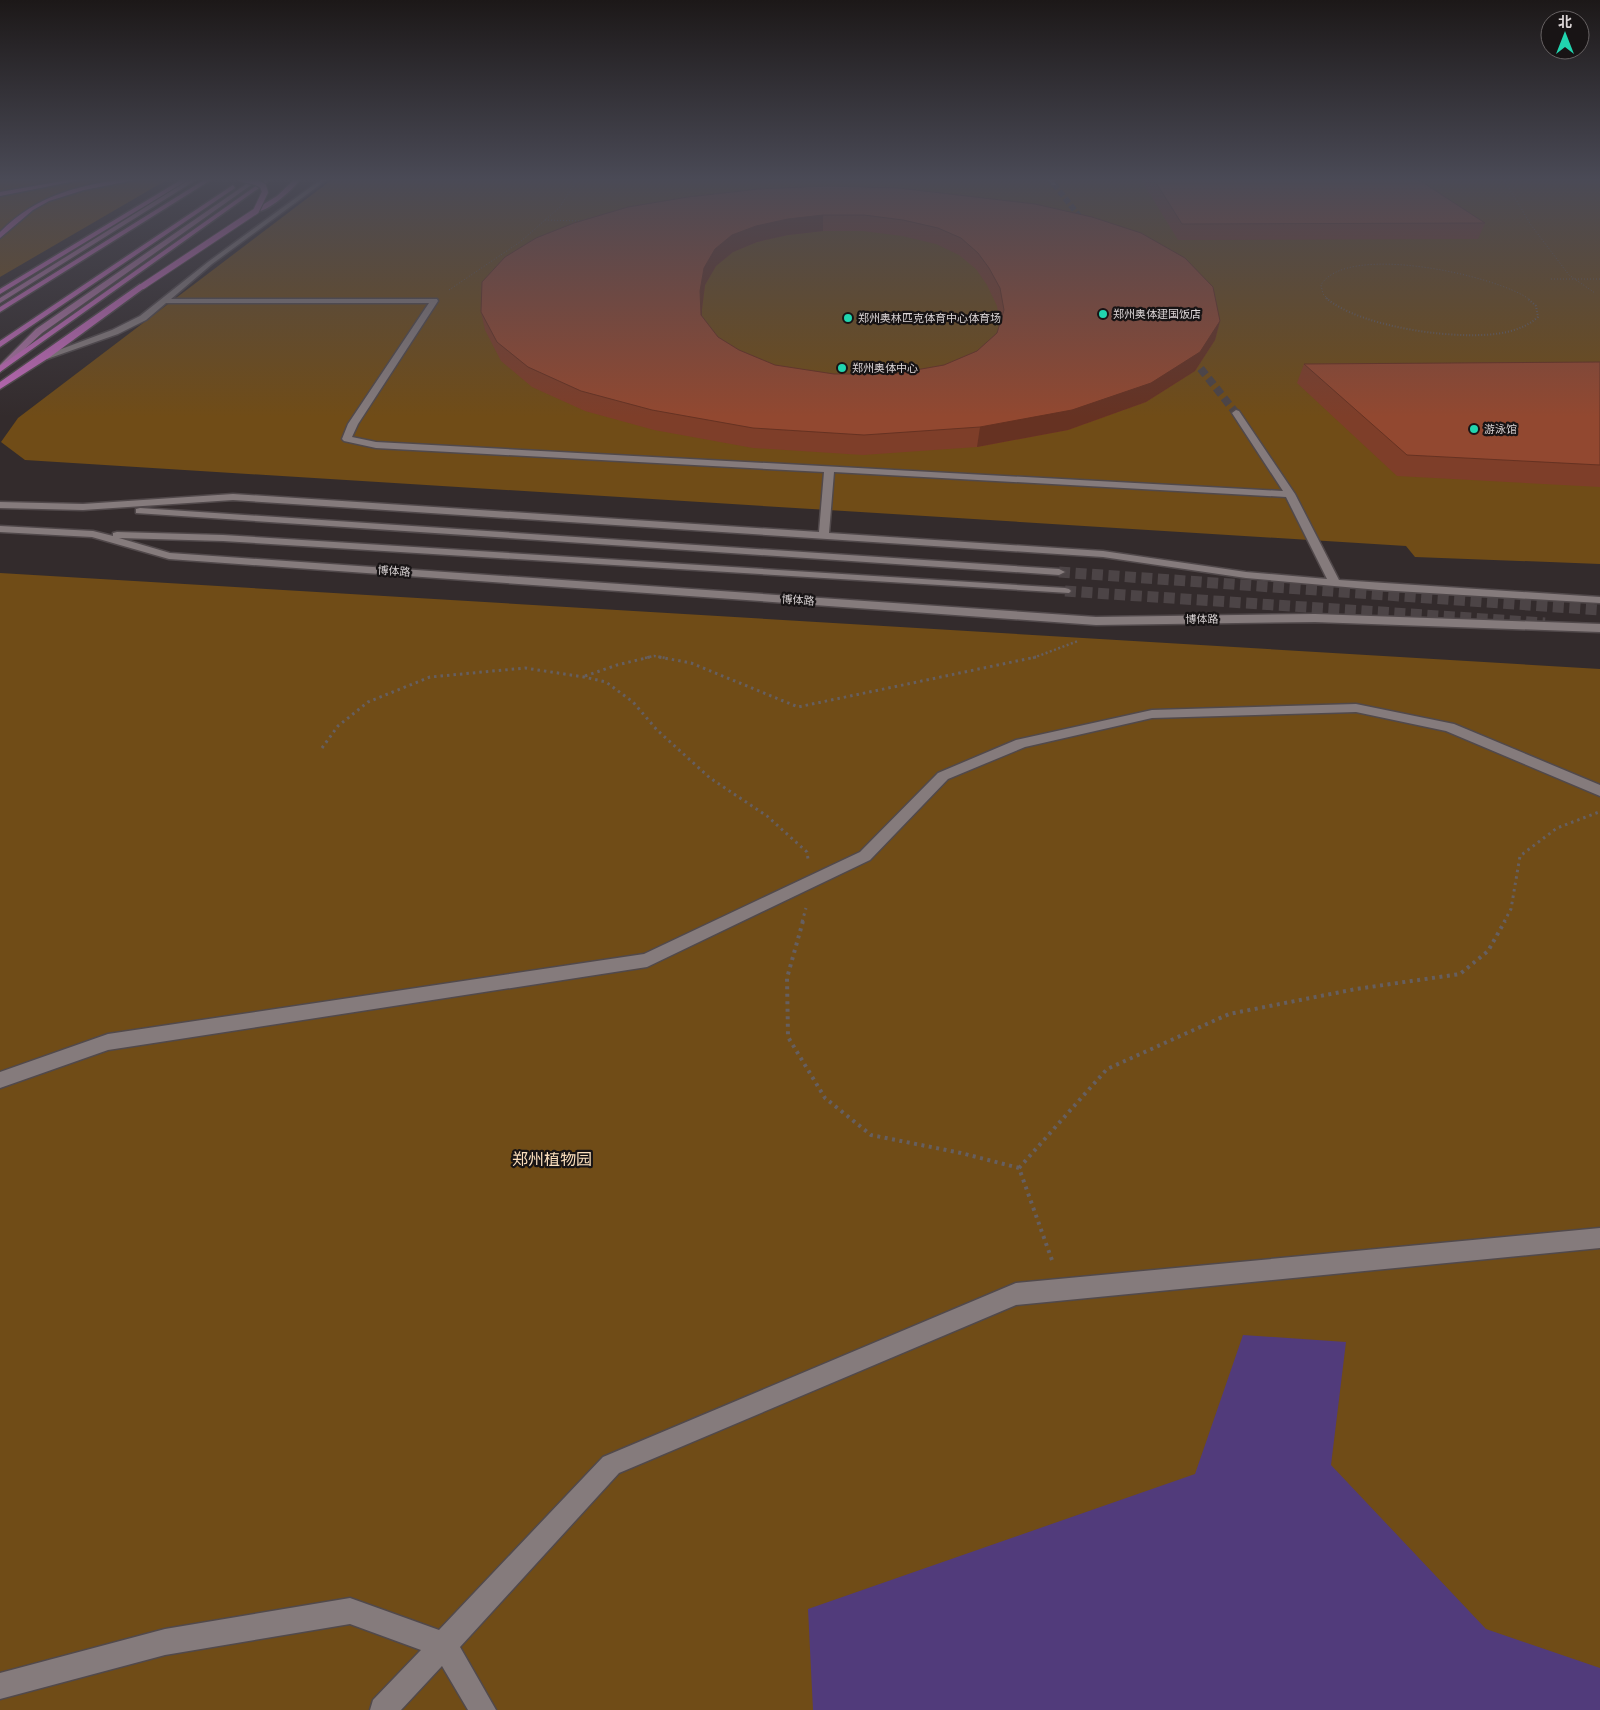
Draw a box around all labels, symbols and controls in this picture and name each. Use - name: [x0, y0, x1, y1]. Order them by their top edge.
- north arrow: [1540, 10, 1590, 60]
- text: 北: [1558, 14, 1572, 31]
- marker: 郑州奥体建国饭店: [1097, 308, 1109, 320]
- place label: 郑州奥体建国饭店: [1113, 308, 1201, 321]
- marker: 郑州奥林匹克体育中心体育场: [842, 312, 854, 324]
- place label: 郑州奥林匹克体育中心体育场: [858, 312, 1001, 325]
- marker: 郑州奥体中心: [836, 362, 848, 374]
- place label: 郑州奥体中心: [852, 362, 918, 375]
- marker: 游泳馆: [1468, 423, 1480, 435]
- place label: 游泳馆: [1484, 423, 1517, 436]
- street label: 博体路: [377, 564, 411, 579]
- street label: 博体路: [781, 593, 815, 608]
- street label: 博体路: [1185, 613, 1219, 626]
- park label: 郑州植物园: [512, 1150, 592, 1169]

